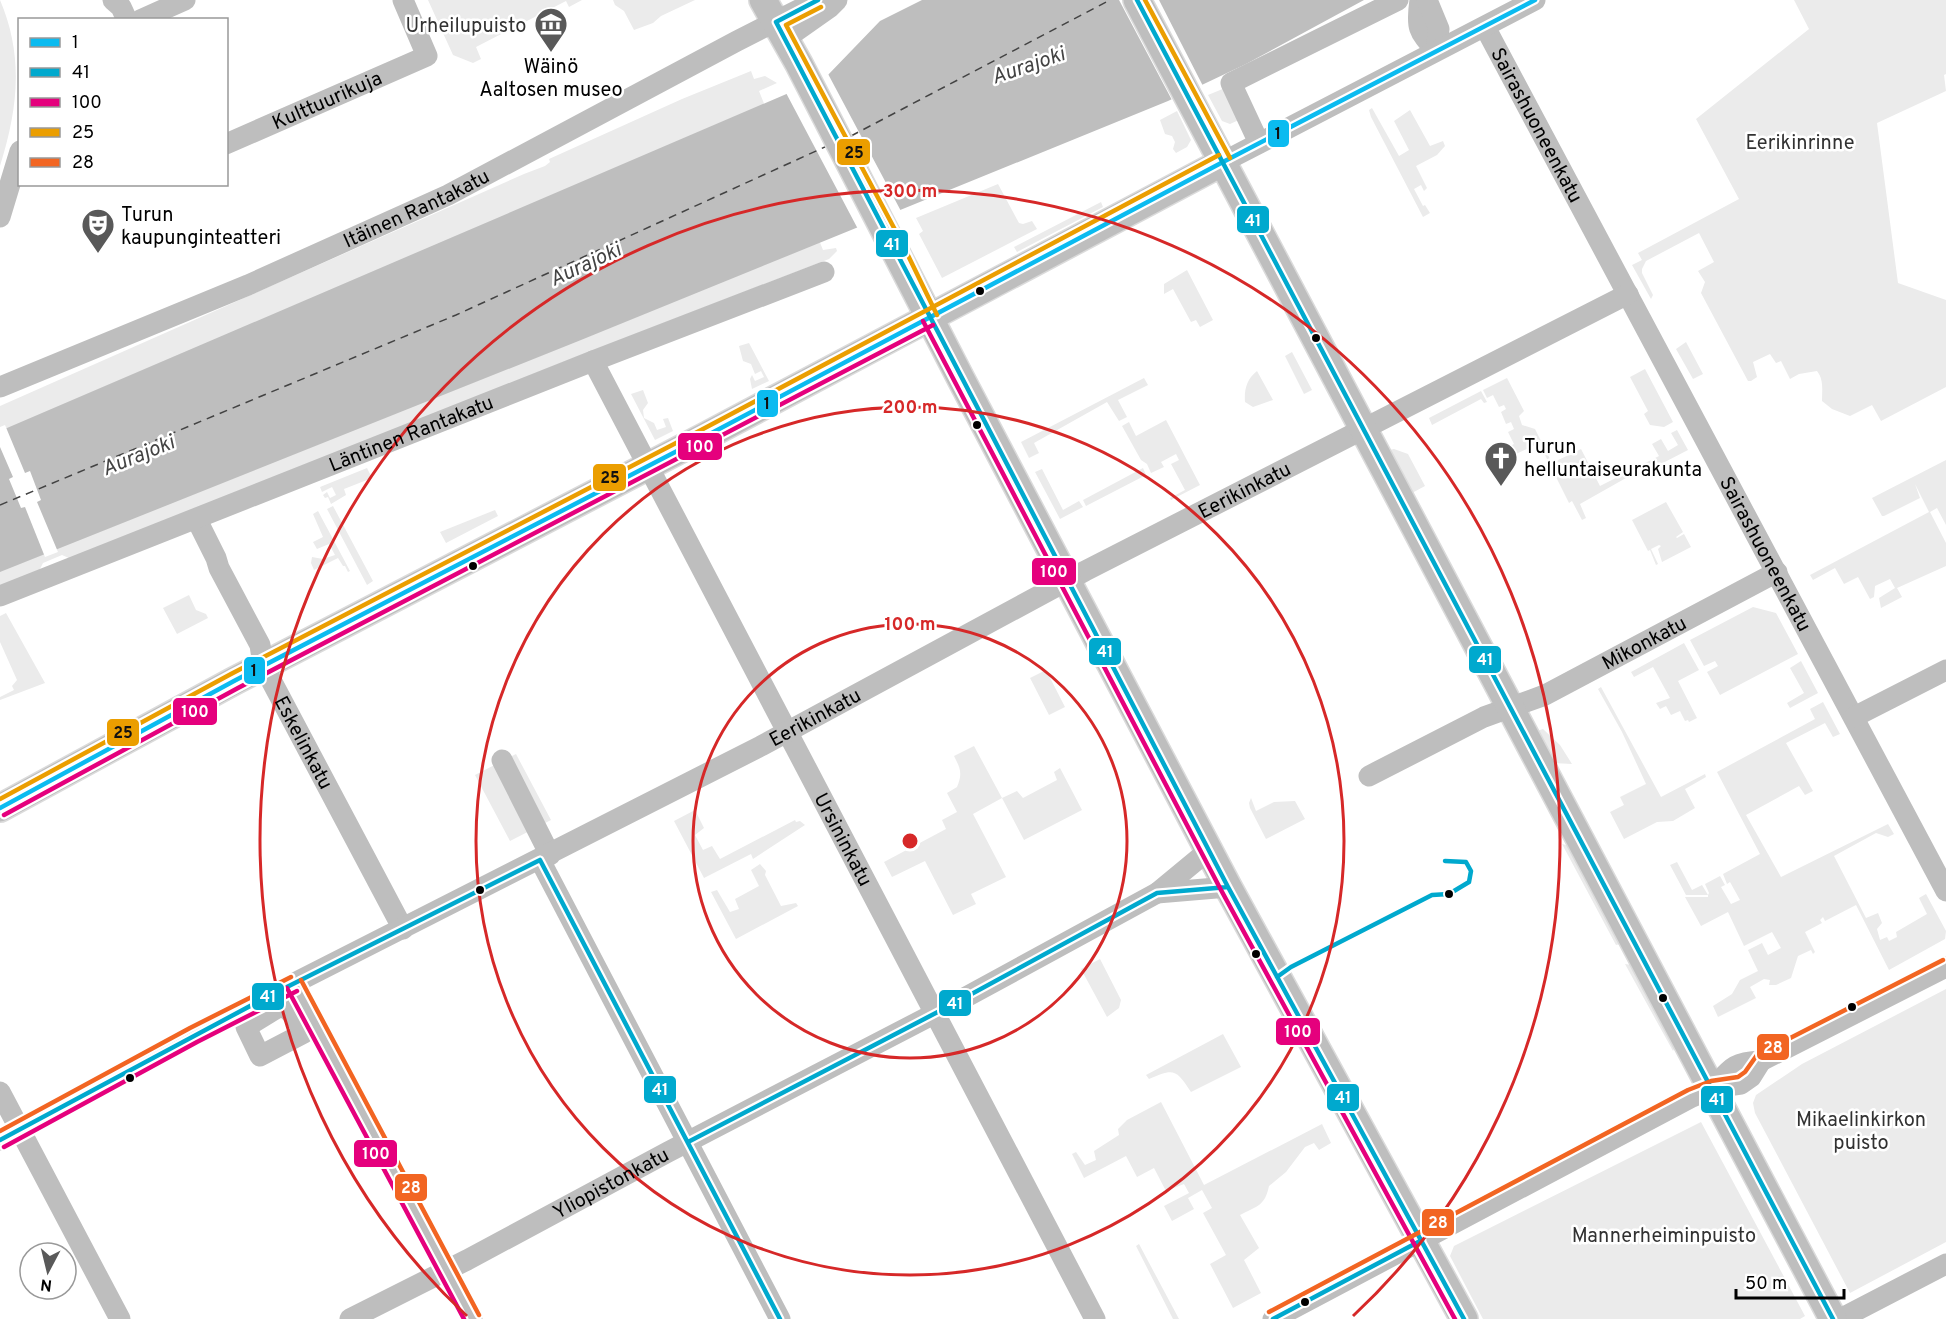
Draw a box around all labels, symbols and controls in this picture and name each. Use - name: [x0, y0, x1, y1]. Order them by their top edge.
- museum icon: Wäinö Aaltosen museo: [533, 6, 569, 53]
- park label: Urheilupuisto: [406, 14, 526, 40]
- legend: [18, 18, 228, 186]
- text: 1: [72, 32, 79, 55]
- water label: Aurajoki: [988, 41, 1071, 92]
- street label: Sairashuoneenkatu: [1484, 44, 1587, 208]
- place label: Wäinö Aaltosen museo: [479, 55, 623, 104]
- text: 41: [72, 62, 90, 85]
- street label: Kulttuurikuja: [269, 66, 387, 137]
- text: 100: [72, 92, 102, 115]
- line badge: 1: [1267, 119, 1290, 148]
- text: 25: [72, 122, 94, 145]
- text: 1: [1275, 125, 1281, 145]
- park label: Eerikinrinne: [1746, 131, 1854, 157]
- line badge: 25: [836, 138, 871, 166]
- text: 25: [844, 144, 864, 164]
- text: 28: [72, 152, 94, 175]
- street label: Itäinen Rantakatu: [340, 164, 495, 255]
- text: 300 m: [883, 181, 937, 204]
- place label: Turun kaupunginteatteri: [121, 203, 281, 252]
- line badge: 41: [1236, 205, 1270, 234]
- theatre icon: Turun kaupunginteatteri: [80, 207, 116, 254]
- text: 41: [1245, 212, 1261, 232]
- line badge: 41: [875, 229, 909, 258]
- water label: Aurajoki: [545, 236, 627, 294]
- text: 41: [884, 236, 900, 256]
- unlabelled marker: [974, 285, 986, 297]
- unlabelled marker: [1310, 332, 1322, 344]
- line badge: 1: [756, 389, 779, 418]
- street label: Läntinen Rantakatu: [326, 391, 498, 479]
- text: 1: [764, 395, 770, 415]
- text: 200 m: [882, 397, 938, 420]
- unlabelled marker: [971, 419, 983, 431]
- water label: Aurajoki: [98, 429, 181, 483]
- line badge: 100: [677, 432, 723, 461]
- place label: Turun helluntaiseurakunta: [1524, 435, 1702, 484]
- text: 100: [686, 438, 714, 458]
- church icon: Turun helluntaiseurakunta: [1483, 440, 1519, 487]
- street label: Eerikinkatu: [1194, 457, 1296, 526]
- line badge: 25: [592, 463, 627, 492]
- text: 25: [600, 469, 620, 489]
- street label: Sairashuoneenkatu: [1712, 473, 1816, 637]
- line badge: 100: [1031, 557, 1077, 586]
- unlabelled marker: [467, 560, 479, 572]
- text: 100: [1040, 563, 1068, 583]
- street label: Mikonkatu: [1598, 611, 1692, 677]
- text: 100 m: [884, 614, 936, 637]
- line badge: 41: [1088, 637, 1122, 666]
- text: 41: [1097, 643, 1113, 663]
- line badge: 41: [1468, 645, 1502, 674]
- text: 41: [1477, 651, 1493, 671]
- line badge: 1: [243, 656, 266, 685]
- text: 1: [251, 662, 257, 682]
- street label: Eerikinkatu: [765, 683, 866, 754]
- street label: Eskelinkatu: [267, 692, 338, 795]
- line badge: 100: [172, 697, 218, 726]
- text: 100: [181, 703, 209, 723]
- line badge: 25: [106, 718, 140, 747]
- text: 25: [113, 724, 133, 744]
- street label: Ursininkatu: [807, 789, 877, 892]
- centre of rings: [900, 831, 920, 851]
- unlabelled marker: [474, 884, 486, 896]
- unlabelled marker: [1443, 888, 1455, 900]
- unlabelled marker: [1250, 948, 1262, 960]
- line badge: 41: [251, 982, 285, 1011]
- text: 41: [260, 988, 276, 1008]
- line badge: 41: [938, 989, 972, 1017]
- unlabelled marker: [1657, 992, 1669, 1004]
- text: 41: [947, 995, 963, 1015]
- unlabelled marker: [1846, 1001, 1858, 1013]
- line badge: 100: [1275, 1017, 1321, 1046]
- text: 100: [1284, 1023, 1312, 1043]
- line badge: 28: [1756, 1033, 1790, 1061]
- text: 28: [1763, 1039, 1783, 1059]
- unlabelled marker: [124, 1072, 136, 1084]
- line badge: 41: [643, 1075, 677, 1104]
- text: 41: [652, 1081, 668, 1101]
- line badge: 41: [1326, 1083, 1360, 1112]
- line badge: 41: [1700, 1085, 1734, 1114]
- text: 41: [1335, 1089, 1351, 1109]
- text: 41: [1709, 1091, 1725, 1111]
- park label: Mikaelinkirkon puisto: [1796, 1108, 1926, 1157]
- line badge: 100: [353, 1139, 398, 1168]
- street label: Yliopistonkatu: [549, 1143, 674, 1226]
- text: 100: [362, 1145, 390, 1165]
- line badge: 28: [394, 1173, 428, 1202]
- text: 28: [401, 1179, 421, 1199]
- line badge: 28: [1421, 1208, 1455, 1237]
- text: 28: [1428, 1214, 1448, 1234]
- park label: Mannerheiminpuisto: [1572, 1224, 1756, 1250]
- north arrow: [18, 1241, 78, 1301]
- scale bar: [1736, 1262, 1844, 1300]
- text: N: [39, 1273, 53, 1295]
- text: 50 m: [1745, 1273, 1787, 1296]
- unlabelled marker: [1299, 1296, 1311, 1308]

